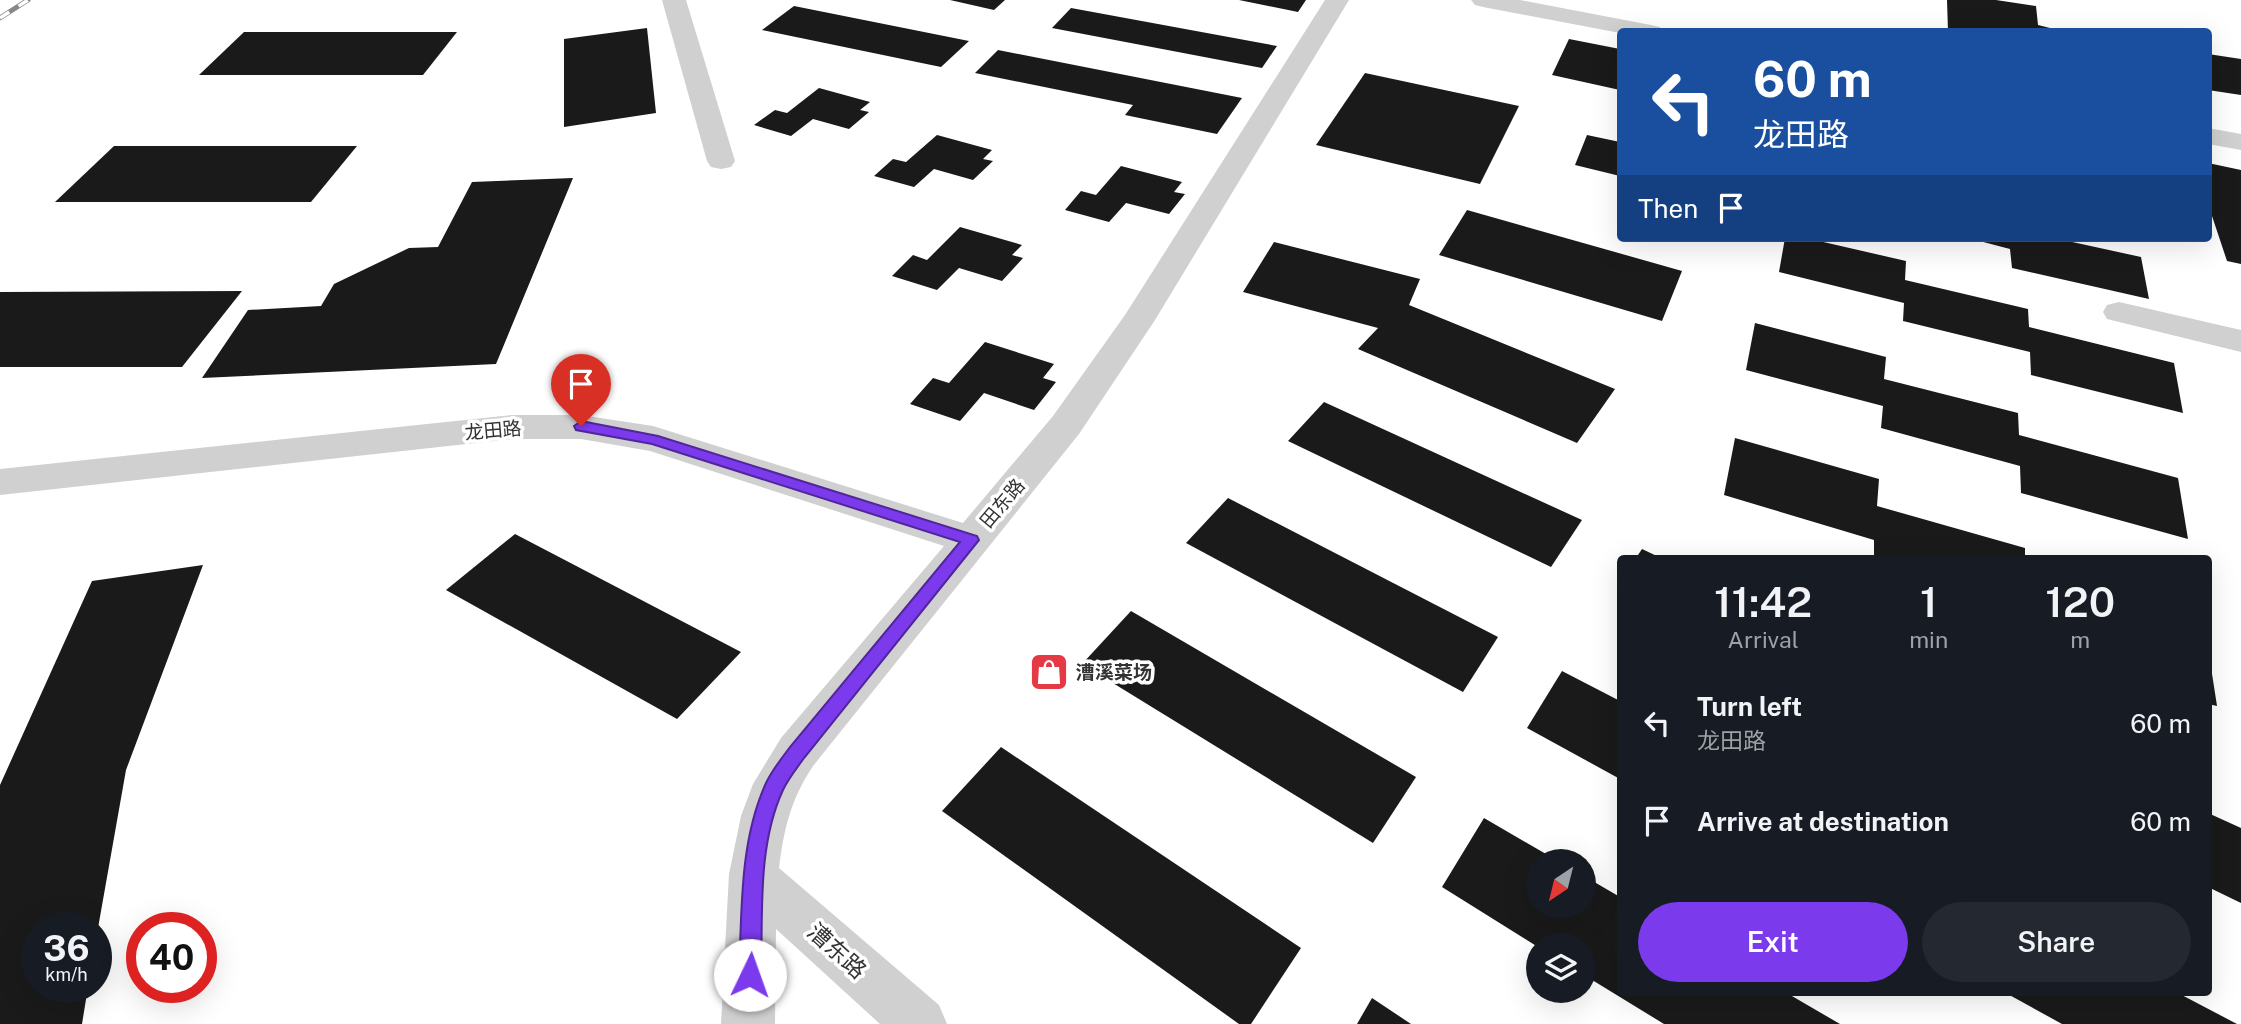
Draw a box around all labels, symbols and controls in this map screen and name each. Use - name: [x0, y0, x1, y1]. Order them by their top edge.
- text: 60 m: [1753, 50, 1872, 108]
- icon: left: [1638, 56, 1729, 147]
- text: 龙田路: [1753, 116, 1849, 153]
- icon: arrive: [1712, 189, 1750, 227]
- text: Then: [1638, 193, 1698, 224]
- pin: [551, 354, 611, 426]
- icon: arrive: [562, 365, 600, 403]
- street label: 龙田路: [464, 417, 522, 443]
- street label: 田东路: [975, 474, 1029, 532]
- text: 11:42: [1714, 577, 1812, 626]
- text: 1: [1920, 577, 1938, 626]
- text: 120: [2045, 577, 2115, 626]
- text: Arrival: [1728, 626, 1799, 653]
- text: min: [1909, 626, 1948, 653]
- text: m: [2070, 626, 2090, 653]
- shop icon: 漕溪菜场: [1028, 651, 1070, 693]
- place label: 漕溪菜场: [1076, 661, 1152, 683]
- text: Turn left: [1697, 691, 1802, 722]
- icon: left: [1638, 704, 1676, 742]
- text: 60 m: [2130, 708, 2191, 739]
- text: 龙田路: [1697, 727, 1766, 754]
- icon: arrive: [1638, 802, 1676, 840]
- text: Arrive at destination: [1697, 806, 1949, 837]
- text: 60 m: [2130, 806, 2191, 837]
- north arrow: [1526, 849, 1596, 919]
- map controls: [1526, 849, 1596, 1003]
- button: Exit: [1638, 902, 1908, 982]
- button: Share: [1922, 902, 2191, 982]
- speed limit sign: 40: [126, 912, 217, 1003]
- street label: 漕东路: [803, 918, 872, 984]
- text: 36: [43, 928, 90, 969]
- button: layers: [1526, 933, 1596, 1003]
- position arrow: [713, 938, 787, 1012]
- text: km/h: [45, 964, 88, 985]

